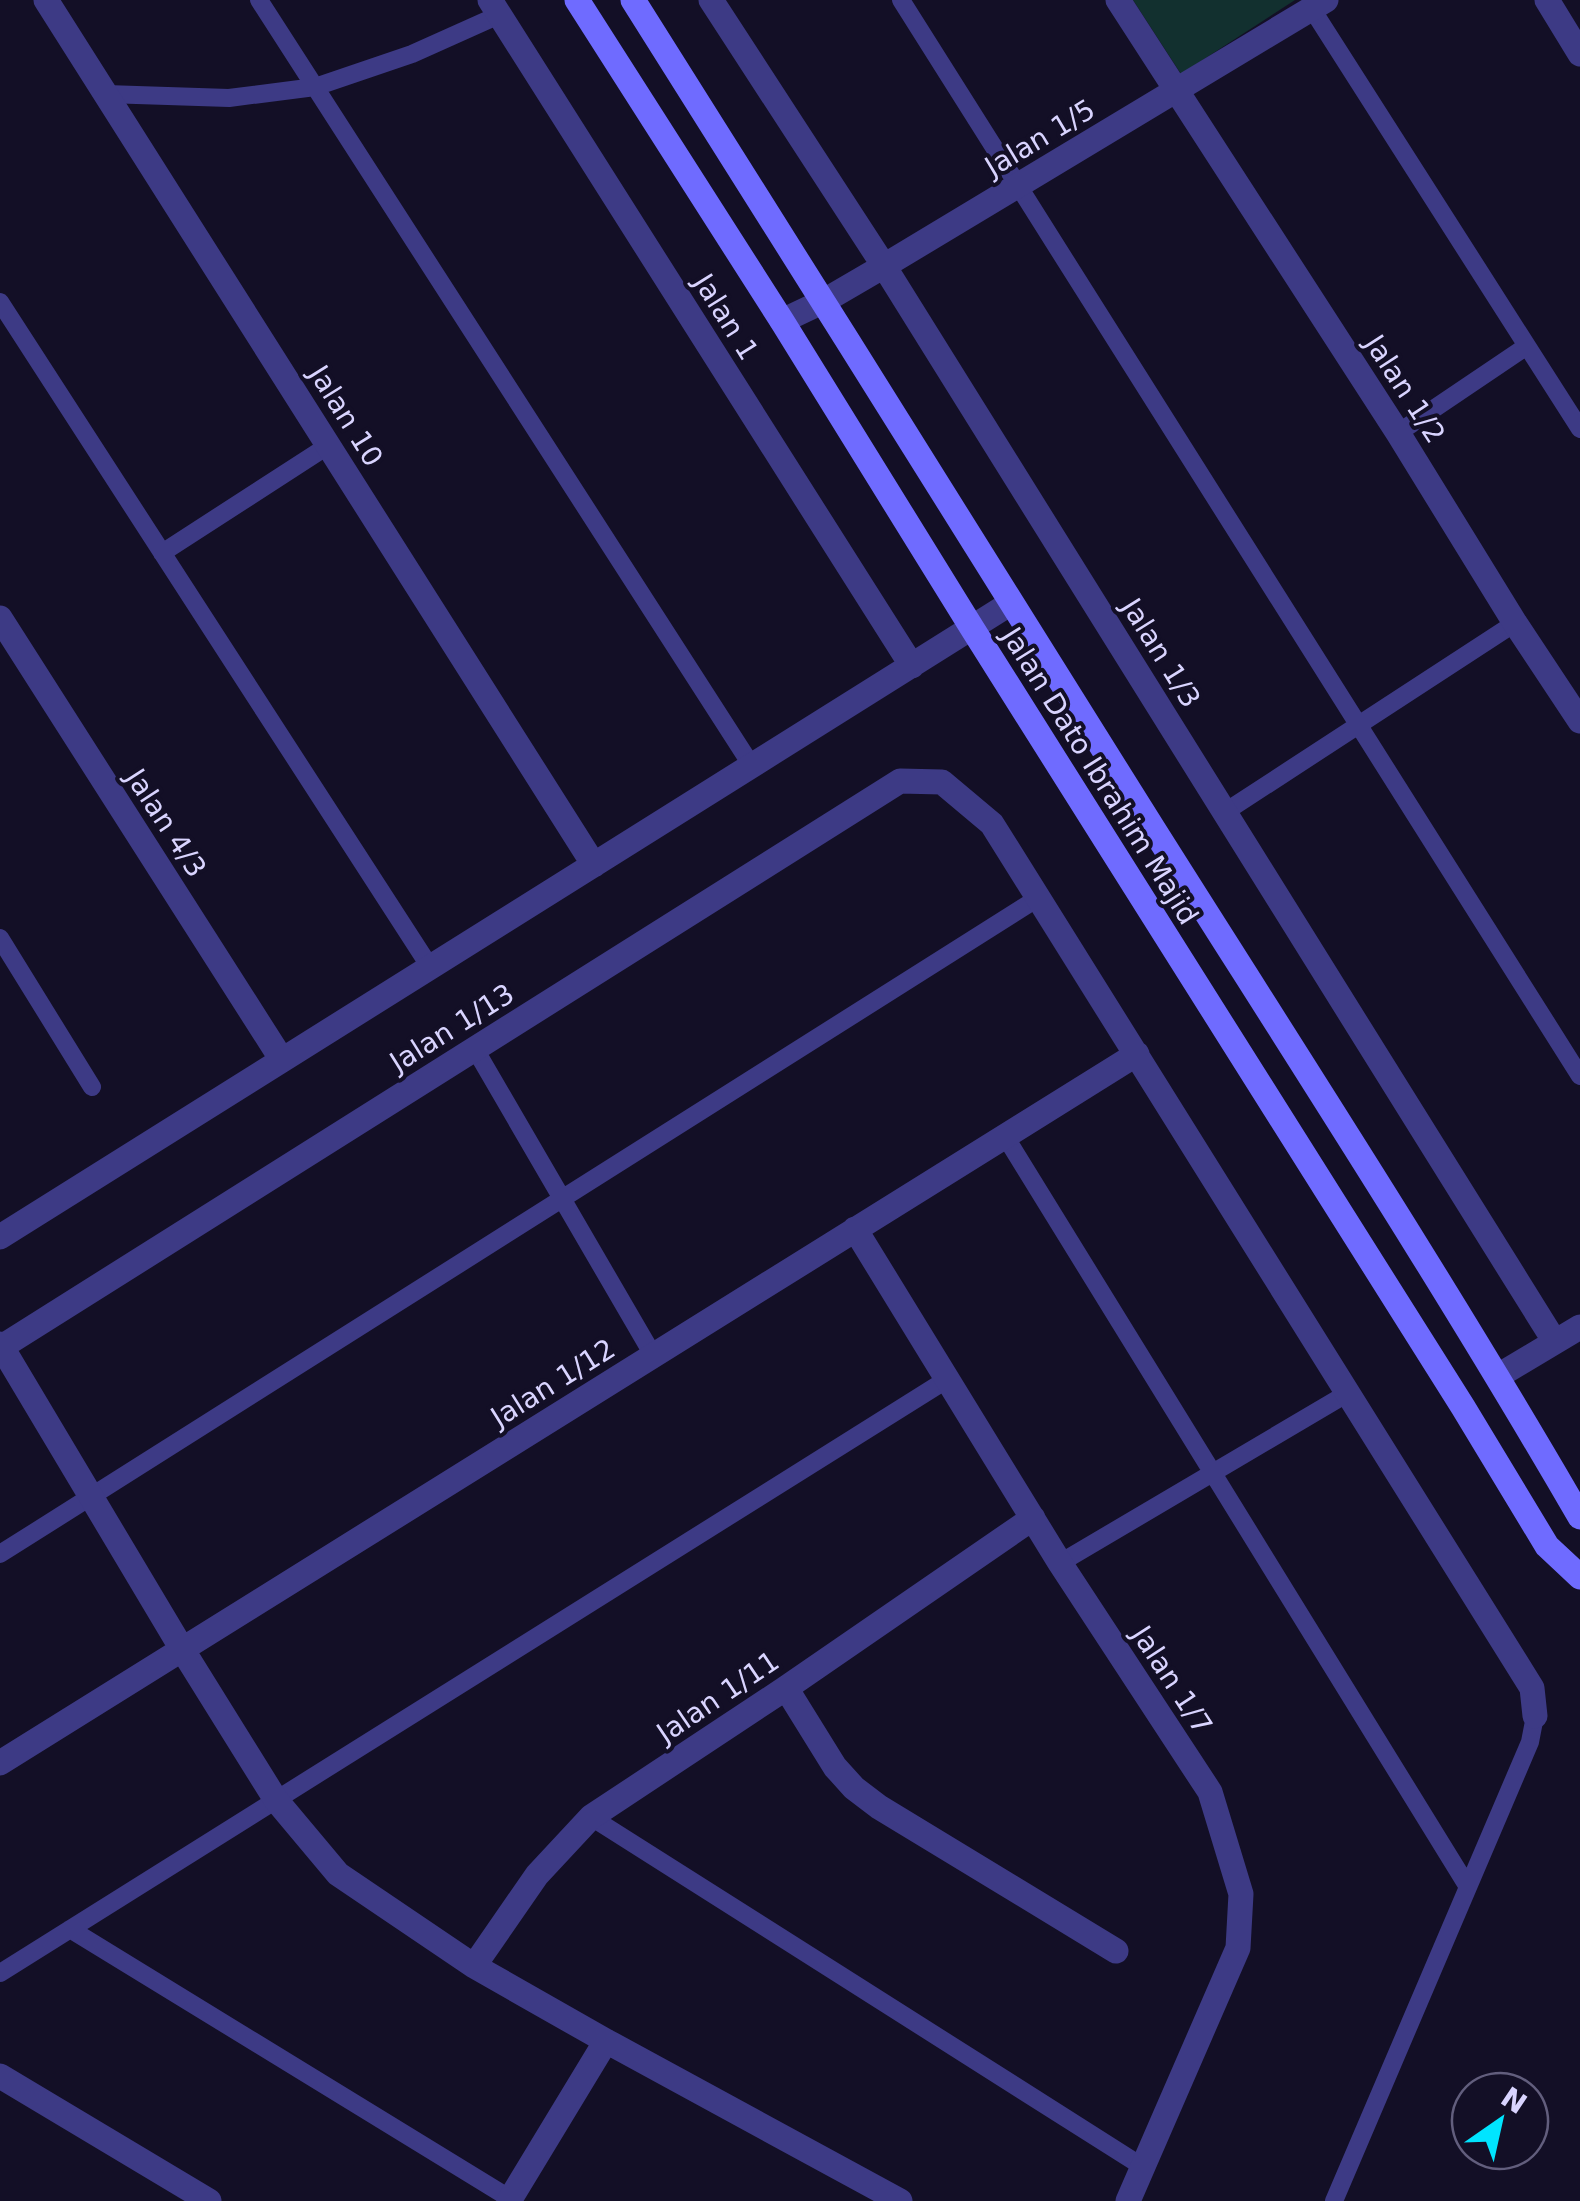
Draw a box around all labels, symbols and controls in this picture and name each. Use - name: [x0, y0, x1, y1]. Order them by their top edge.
- street label: Jalan 1/5: [977, 92, 1101, 185]
- street label: Jalan 1: [686, 266, 765, 366]
- street label: Jalan 1/2: [1357, 327, 1452, 449]
- street label: Jalan 10: [301, 358, 390, 473]
- street label: Jalan 1/3: [1114, 591, 1207, 714]
- street label: Jalan Dato Ibrahim Majid: [994, 620, 1205, 931]
- street label: Jalan 4/3: [118, 761, 213, 883]
- street label: Jalan 1/13: [382, 977, 520, 1080]
- street label: Jalan 1/12: [483, 1332, 621, 1435]
- street label: Jalan 1/7: [1124, 1618, 1219, 1740]
- street label: Jalan 1/11: [649, 1644, 785, 1751]
- north arrow: [1450, 2071, 1550, 2171]
- text: N: [1495, 2080, 1533, 2121]

